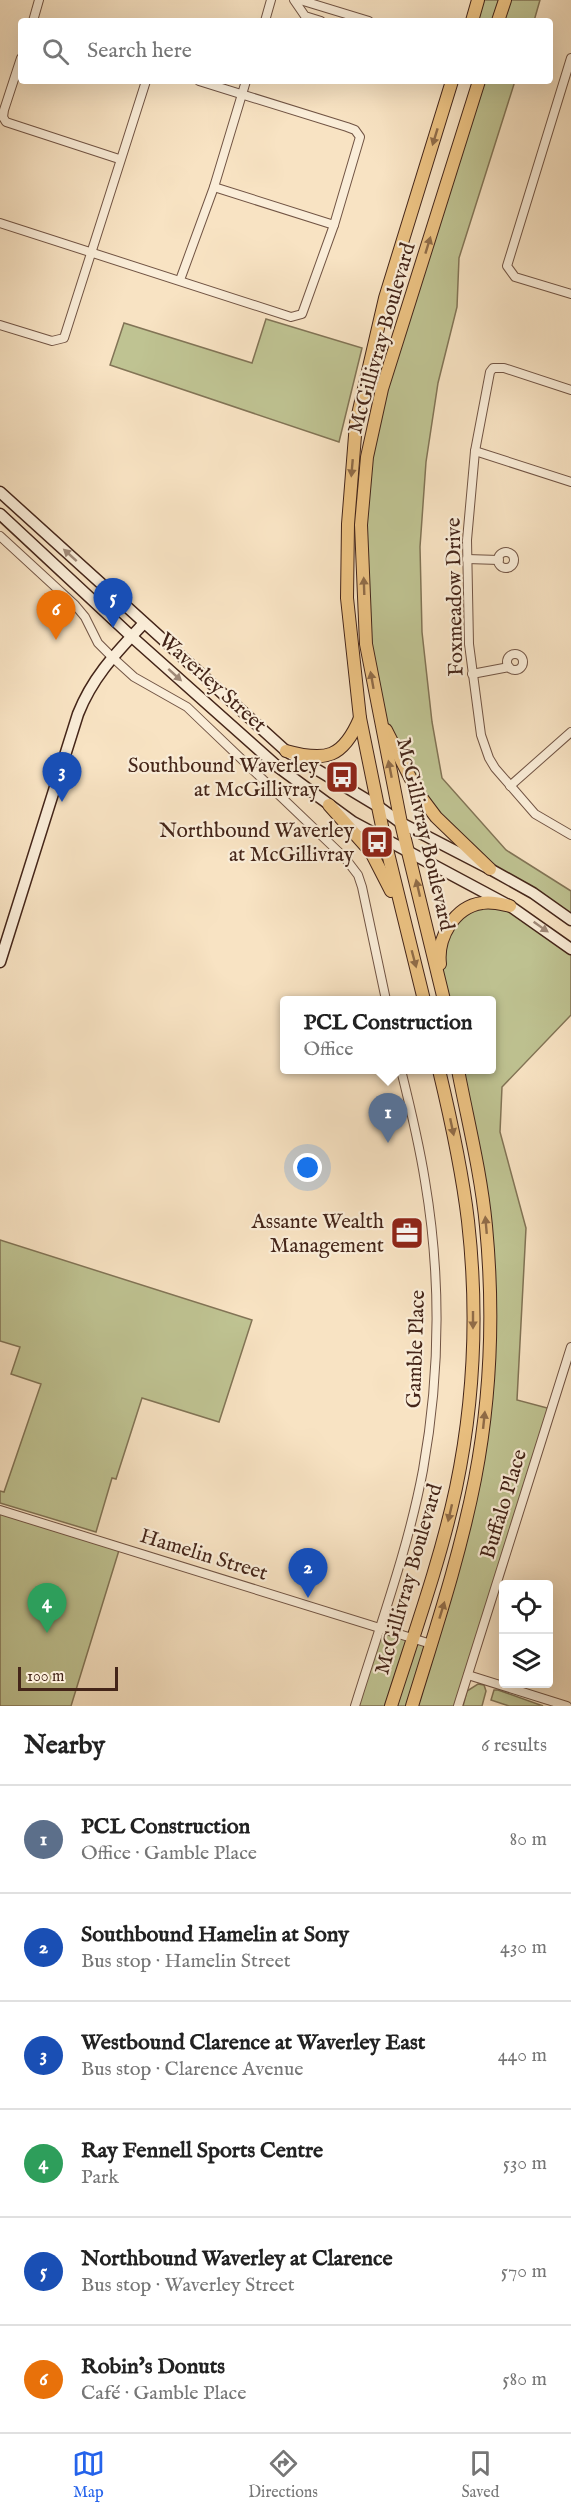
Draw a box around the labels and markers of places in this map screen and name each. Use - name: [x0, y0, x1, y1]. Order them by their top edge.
- pin: 5: [94, 578, 132, 628]
- pin: 6: [36, 590, 76, 640]
- pin: 3: [42, 752, 82, 802]
- place label: Southbound Waverley at McGillivray: [128, 753, 320, 804]
- bus stop icon: Southbound Waverley at McGillivray: [324, 759, 360, 795]
- place label: Northbound Waverley at McGillivray: [159, 818, 355, 869]
- bus stop icon: Northbound Waverley at McGillivray: [359, 824, 395, 860]
- pin: 1: [368, 1094, 408, 1143]
- place label: Assante Wealth Management: [251, 1209, 384, 1260]
- office icon: Assante Wealth Management: [389, 1215, 425, 1251]
- pin: 2: [288, 1548, 328, 1598]
- pin: 4: [28, 1584, 66, 1633]

